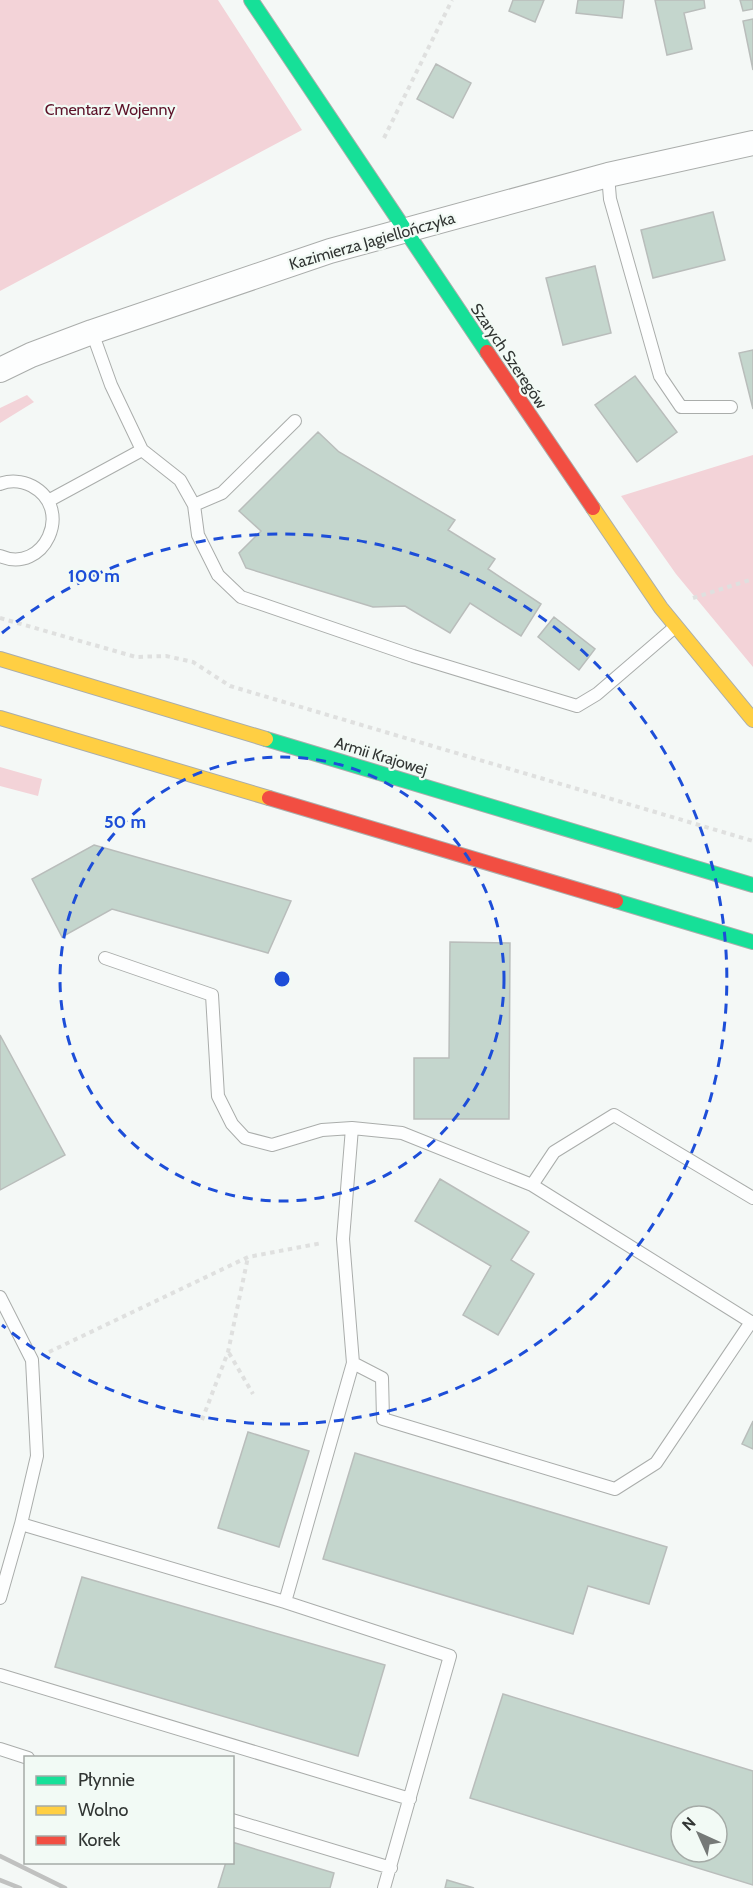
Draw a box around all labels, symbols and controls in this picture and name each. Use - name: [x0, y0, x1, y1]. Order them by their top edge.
- park label: Cmentarz Wojenny: [45, 100, 175, 119]
- street label: Kazimierza Jagiellończyka: [287, 208, 457, 274]
- street label: Szarych Szeregów: [467, 300, 551, 413]
- text: 100 m: [68, 565, 120, 587]
- street label: Armii Krajowej: [332, 733, 430, 779]
- text: 50 m: [104, 811, 146, 833]
- centre of rings: [272, 969, 292, 989]
- legend: [24, 1756, 234, 1864]
- text: Płynnie: [78, 1769, 135, 1791]
- text: Wolno: [78, 1799, 129, 1821]
- north arrow: [669, 1804, 729, 1864]
- text: N: [678, 1813, 699, 1834]
- text: Korek: [78, 1829, 121, 1851]

